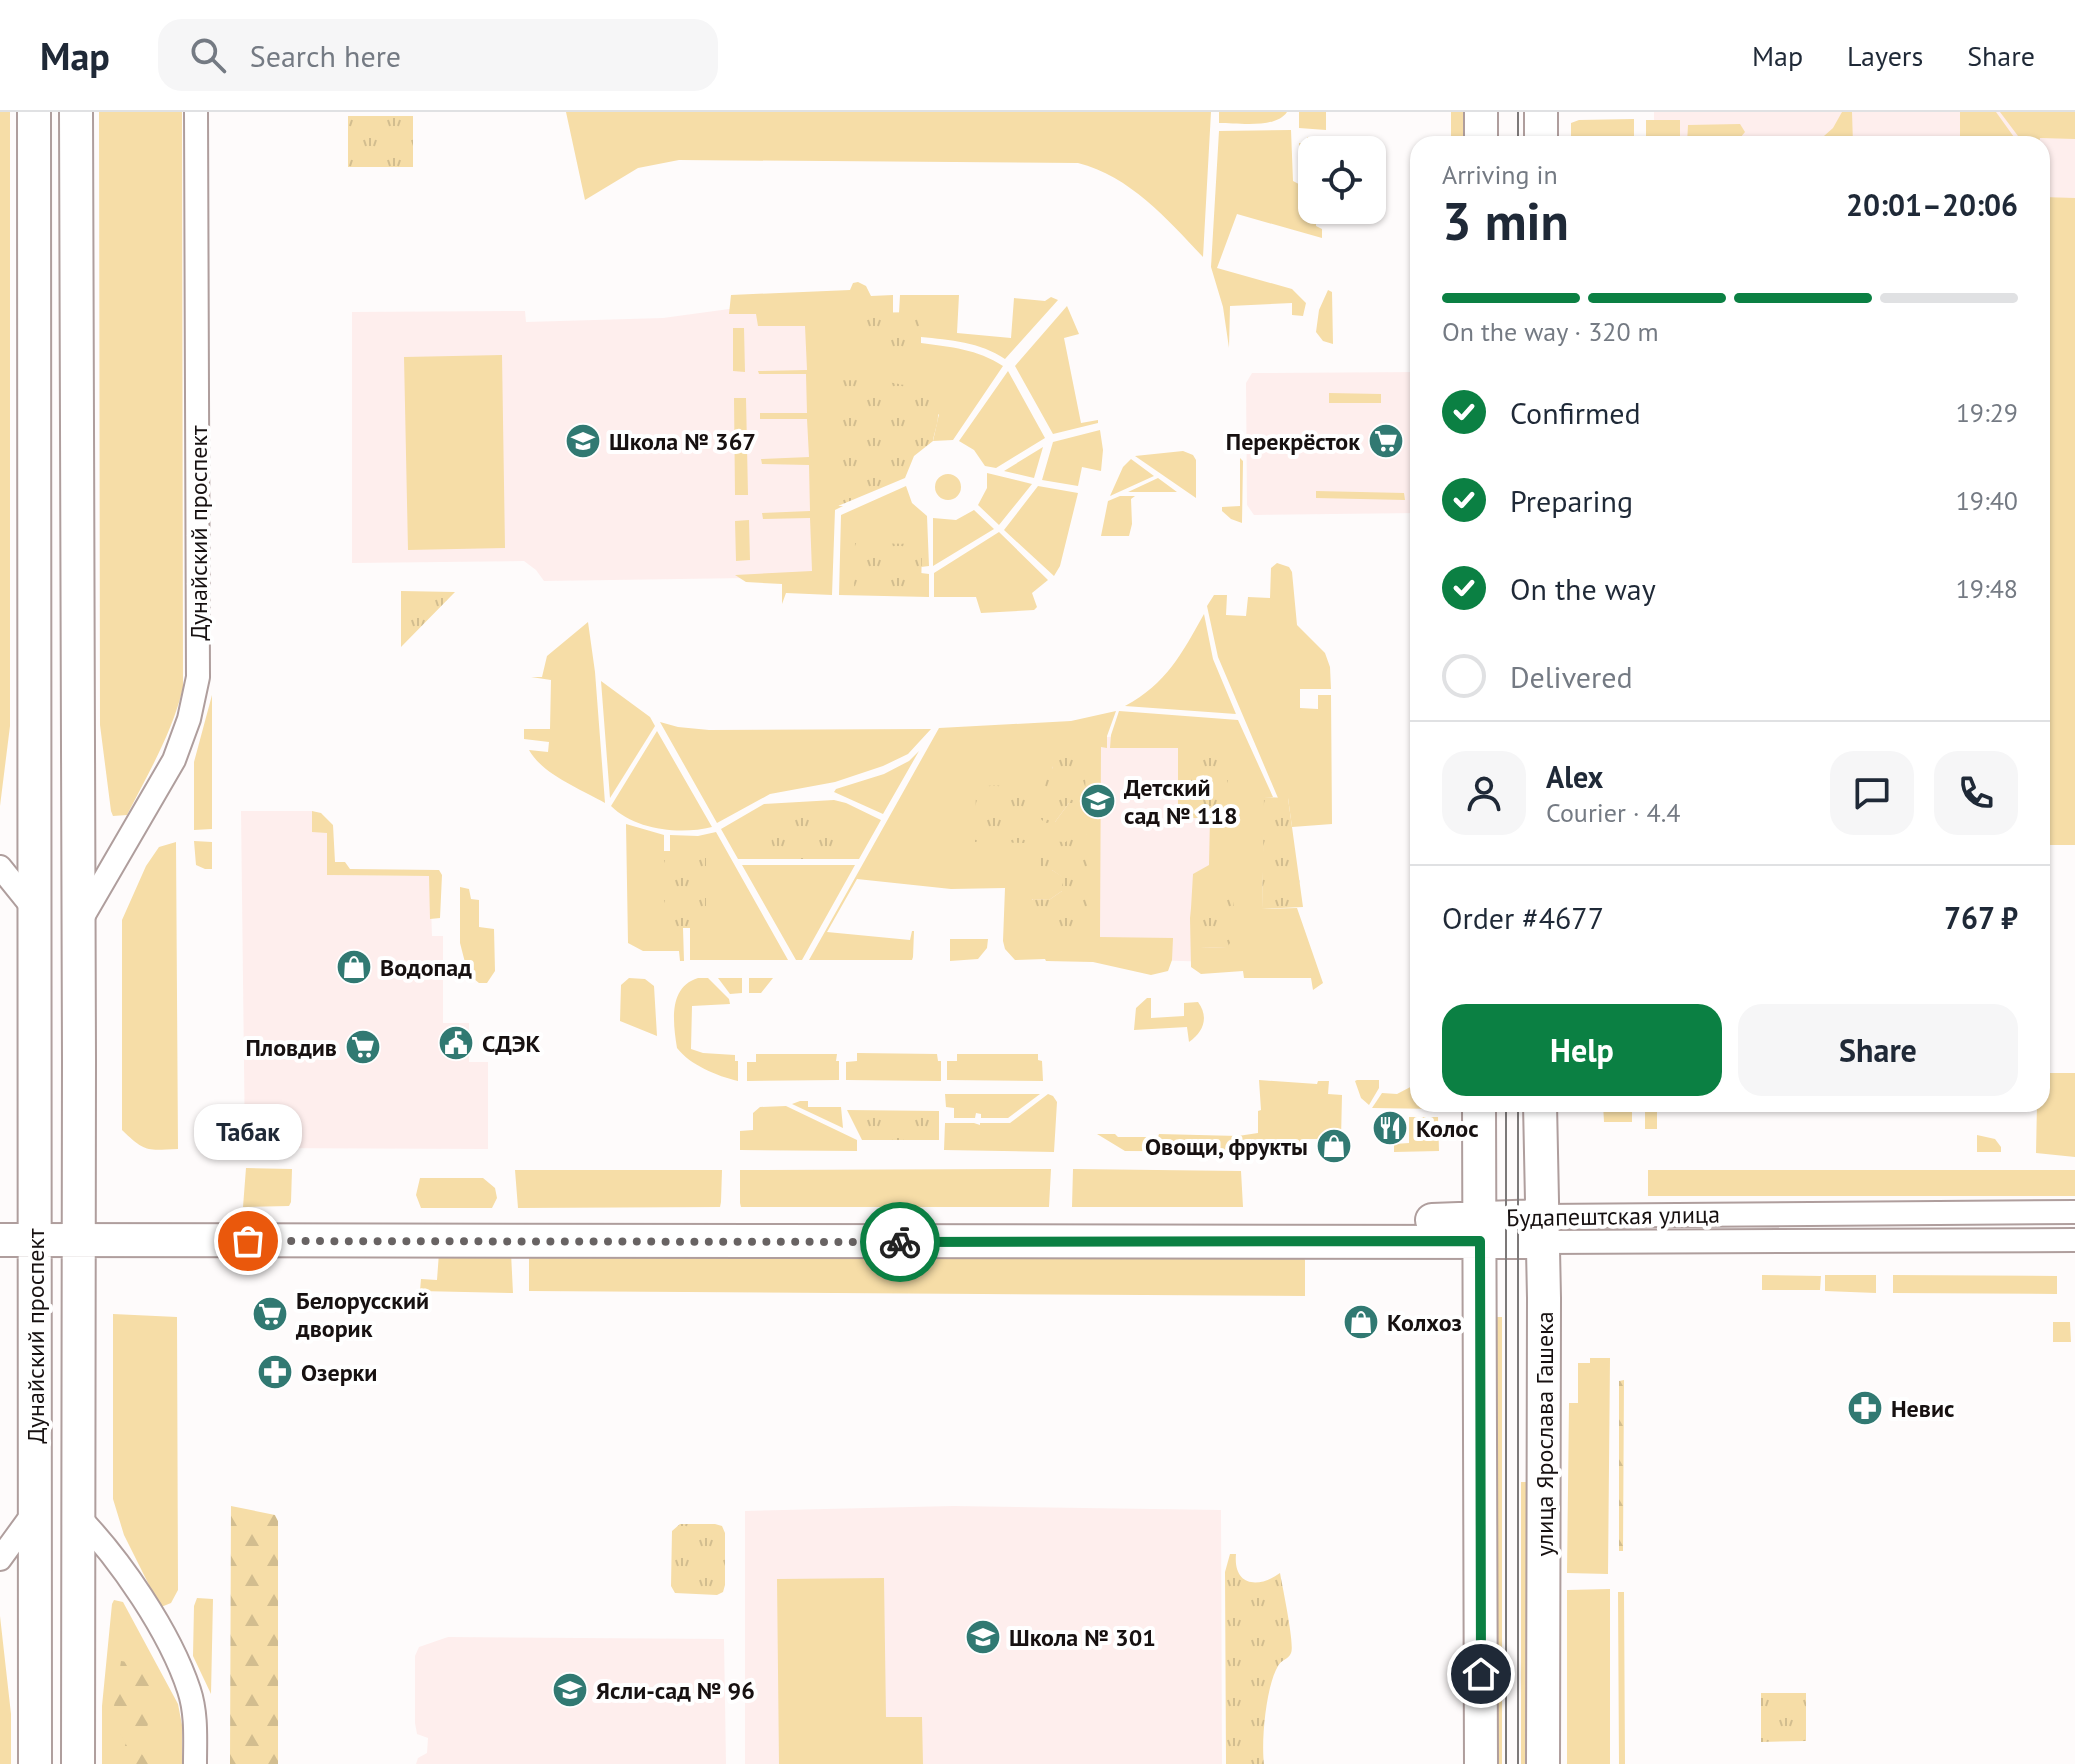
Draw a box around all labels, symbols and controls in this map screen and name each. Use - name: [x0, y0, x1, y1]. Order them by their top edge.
- search box: [158, 19, 718, 91]
- text: Map: [40, 31, 110, 80]
- icon: search: [186, 33, 230, 77]
- text: Search here: [250, 36, 401, 75]
- text: Map: [1752, 37, 1803, 74]
- text: Layers: [1847, 37, 1923, 74]
- text: Share: [1967, 37, 2035, 74]
- map controls: [1298, 136, 1386, 224]
- button: locate: [1298, 136, 1386, 224]
- text: Arriving in: [1442, 158, 1558, 191]
- text: 20:01–20:06: [1846, 185, 2018, 224]
- text: 3 min: [1442, 187, 1569, 254]
- text: On the way · 320 m: [1442, 315, 1659, 348]
- icon: check: [1442, 390, 1486, 434]
- text: Confirmed: [1510, 393, 1641, 432]
- text: 19:29: [1956, 396, 2018, 429]
- school or university icon: Школа № 367: [564, 422, 602, 460]
- supermarket icon: Перекрёсток: [1367, 422, 1405, 460]
- street label: Дунайский проспект: [183, 425, 214, 641]
- place label: Школа № 367: [609, 426, 756, 457]
- place label: Перекрёсток: [1226, 426, 1360, 457]
- icon: check: [1442, 478, 1486, 522]
- text: Preparing: [1510, 481, 1633, 520]
- text: 19:40: [1956, 484, 2018, 517]
- icon: check: [1442, 566, 1486, 610]
- text: On the way: [1510, 569, 1656, 608]
- text: 19:48: [1956, 572, 2018, 605]
- text: Delivered: [1510, 657, 1633, 696]
- button: person: [1442, 751, 1526, 835]
- button: chat: [1830, 751, 1914, 835]
- button: phone: [1934, 751, 2018, 835]
- text: Alex: [1546, 757, 1603, 796]
- place label: Детский сад № 118: [1124, 772, 1238, 831]
- school or university icon: Детский сад № 118: [1079, 782, 1117, 820]
- text: Courier · 4.4: [1546, 796, 1680, 829]
- text: Order #4677: [1442, 898, 1604, 937]
- text: 767 ₽: [1944, 898, 2018, 937]
- shop icon: Водопад: [335, 948, 373, 986]
- place label: Водопад: [380, 952, 472, 983]
- button: Help: [1442, 1004, 1722, 1096]
- button: Share: [1738, 1004, 2018, 1096]
- public building icon: СДЭК: [437, 1024, 475, 1062]
- supermarket icon: Пловдив: [344, 1028, 382, 1066]
- place label: СДЭК: [482, 1028, 541, 1059]
- place label: Пловдив: [245, 1032, 337, 1063]
- callout: Табак: [194, 1105, 302, 1161]
- restaurant icon: Колос: [1371, 1109, 1409, 1147]
- place label: Колос: [1416, 1113, 1479, 1144]
- text: Табак: [216, 1115, 280, 1148]
- shop icon: Овощи, фрукты: [1315, 1127, 1353, 1165]
- place label: Овощи, фрукты: [1145, 1131, 1308, 1162]
- street label: Будапештская улица: [1506, 1199, 1720, 1233]
- courier: [860, 1202, 940, 1282]
- pin: [214, 1207, 282, 1275]
- icon: bag: [226, 1219, 270, 1263]
- icon: bike: [878, 1220, 922, 1264]
- street label: Дунайский проспект: [20, 1228, 51, 1444]
- place label: Белорусский дворик: [295, 1285, 429, 1344]
- supermarket icon: Белорусский дворик: [251, 1295, 289, 1333]
- shop icon: Колхоз: [1342, 1303, 1380, 1341]
- place label: Колхоз: [1387, 1307, 1462, 1338]
- street label: улица Ярослава Гашека: [1529, 1311, 1560, 1557]
- pharmacy icon: Озерки: [256, 1353, 294, 1391]
- place label: Озерки: [301, 1357, 377, 1388]
- pharmacy icon: Невис: [1846, 1389, 1884, 1427]
- place label: Невис: [1891, 1393, 1954, 1424]
- school or university icon: Школа № 301: [964, 1618, 1002, 1656]
- place label: Школа № 301: [1009, 1622, 1156, 1653]
- pin: [1447, 1640, 1515, 1708]
- icon: home: [1459, 1652, 1503, 1696]
- school or university icon: Ясли-сад № 96: [551, 1671, 589, 1709]
- place label: Ясли-сад № 96: [596, 1675, 755, 1706]

